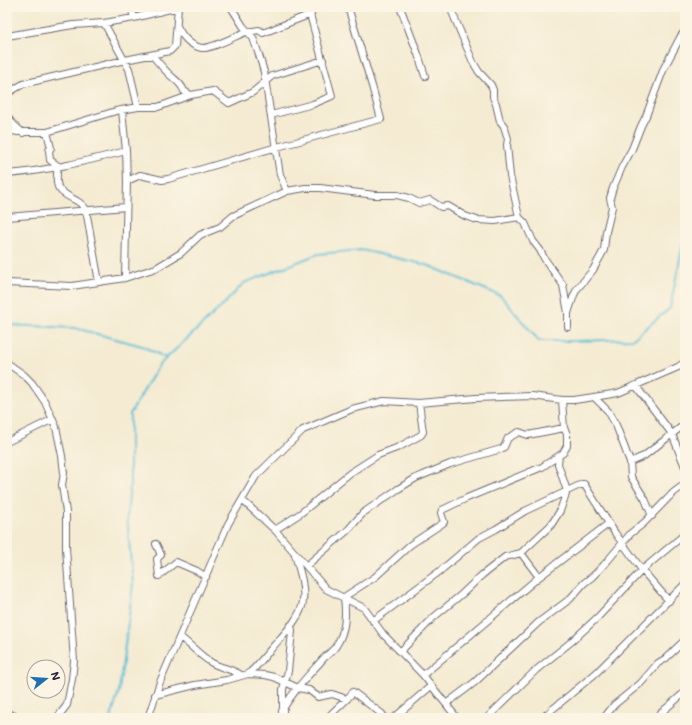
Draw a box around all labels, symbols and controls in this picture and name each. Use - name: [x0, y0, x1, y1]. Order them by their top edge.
- north arrow: [26, 659, 66, 699]
- text: N: [48, 670, 64, 682]

